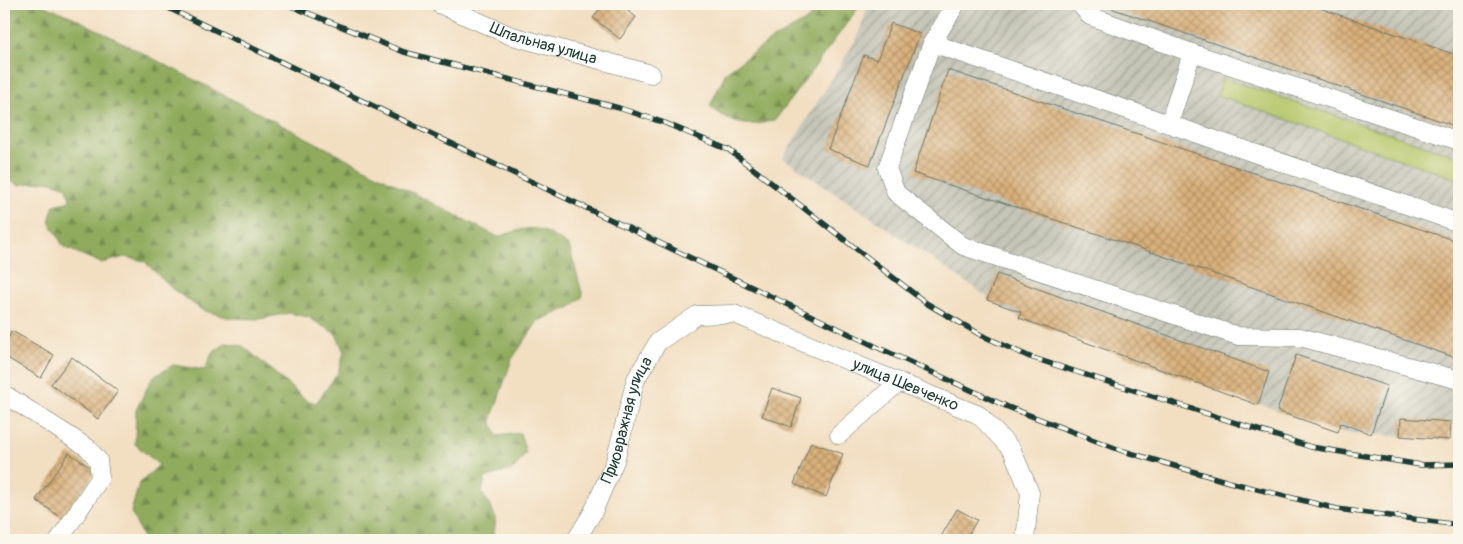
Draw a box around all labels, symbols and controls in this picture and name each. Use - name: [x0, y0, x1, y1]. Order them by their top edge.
- street label: Шпальная улица: [487, 18, 599, 69]
- street label: Приовражная улица: [597, 353, 657, 487]
- street label: улица Шевченко: [849, 354, 962, 416]

